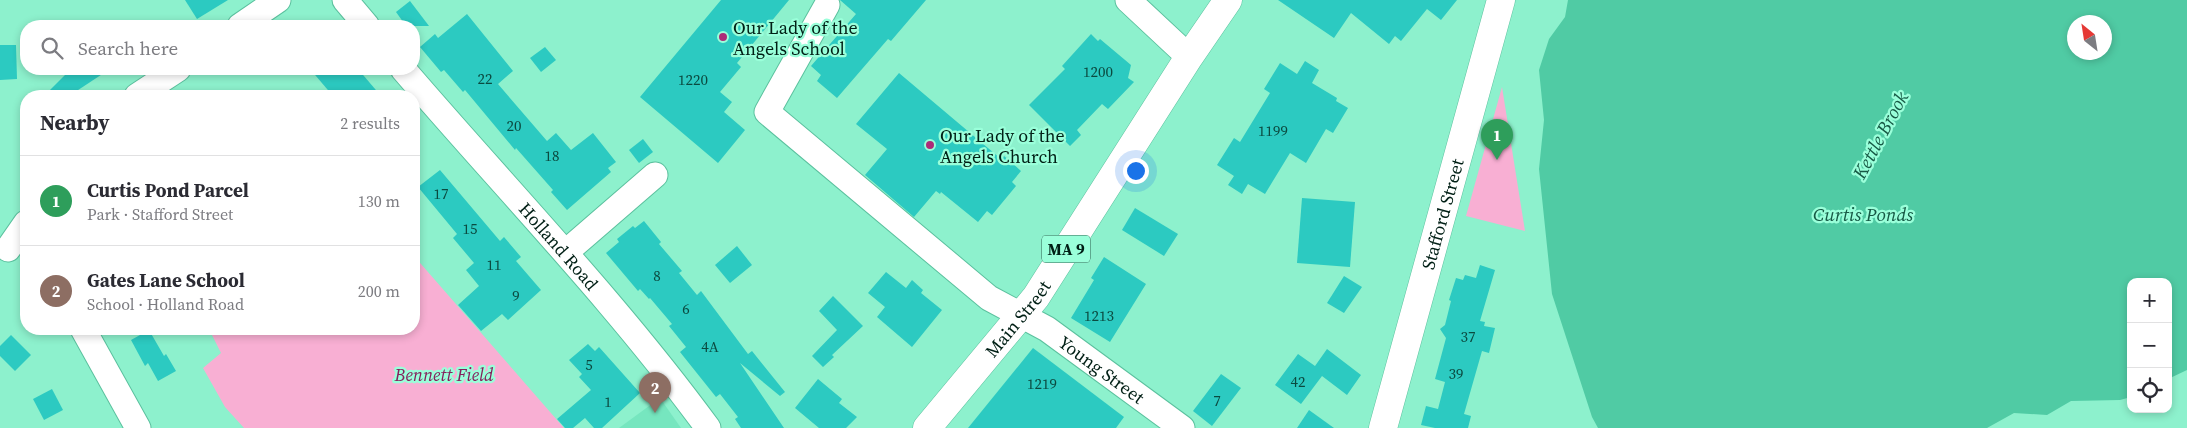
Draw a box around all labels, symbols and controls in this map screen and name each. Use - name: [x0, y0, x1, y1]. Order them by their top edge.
- place label: Our Lady of the Angels School: [733, 15, 858, 61]
- north arrow: [2067, 15, 2112, 60]
- search box: [20, 20, 420, 75]
- marker: Our Lady of the Angels School: [717, 31, 729, 43]
- icon: search: [38, 34, 66, 62]
- text: Search here: [78, 35, 178, 61]
- house number: 1200: [1083, 61, 1113, 82]
- house number: 22: [477, 68, 493, 89]
- house number: 1220: [678, 69, 708, 90]
- water label: Kettle Brook: [1846, 87, 1914, 184]
- text: Nearby: [40, 108, 110, 137]
- text: 2 results: [340, 112, 400, 134]
- house number: 20: [506, 115, 522, 136]
- pin: 1: [1481, 119, 1513, 160]
- house number: 1199: [1258, 120, 1288, 141]
- place label: Our Lady of the Angels Church: [940, 123, 1065, 169]
- marker: Our Lady of the Angels Church: [924, 139, 936, 151]
- house number: 18: [544, 145, 560, 166]
- street label: Stafford Street: [1415, 156, 1469, 272]
- your location: [1123, 158, 1149, 184]
- text: Curtis Pond Parcel: [87, 177, 249, 203]
- house number: 17: [433, 183, 449, 204]
- text: 1: [52, 190, 60, 212]
- text: 130 m: [358, 190, 400, 212]
- street label: Holland Road: [514, 197, 605, 295]
- water label: Curtis Ponds: [1813, 201, 1913, 227]
- text: Park · Stafford Street: [87, 203, 233, 225]
- house number: 15: [462, 218, 478, 239]
- road number: MA 9: [1042, 235, 1090, 262]
- house number: 11: [486, 254, 502, 275]
- house number: 8: [653, 265, 661, 286]
- text: Gates Lane School: [87, 267, 245, 293]
- street label: Main Street: [979, 275, 1056, 362]
- map controls: [2127, 278, 2172, 413]
- button: +: [2127, 278, 2172, 323]
- text: 2: [52, 280, 60, 302]
- text: 200 m: [358, 280, 400, 302]
- house number: 9: [512, 285, 520, 306]
- text: School · Holland Road: [87, 293, 244, 315]
- house number: 6: [682, 298, 690, 319]
- house number: 1213: [1084, 305, 1114, 326]
- button: −: [2127, 323, 2172, 368]
- house number: 37: [1460, 326, 1476, 347]
- street label: Young Street: [1054, 329, 1150, 409]
- house number: 4A: [701, 336, 719, 357]
- house number: 5: [585, 354, 593, 375]
- park label: Bennett Field: [394, 362, 494, 387]
- house number: 39: [1448, 363, 1464, 384]
- button: locate: [2127, 368, 2172, 413]
- house number: 42: [1290, 371, 1306, 392]
- pin: 2: [639, 372, 671, 413]
- house number: 1219: [1027, 373, 1057, 394]
- house number: 7: [1213, 390, 1221, 411]
- house number: 1: [604, 391, 612, 412]

